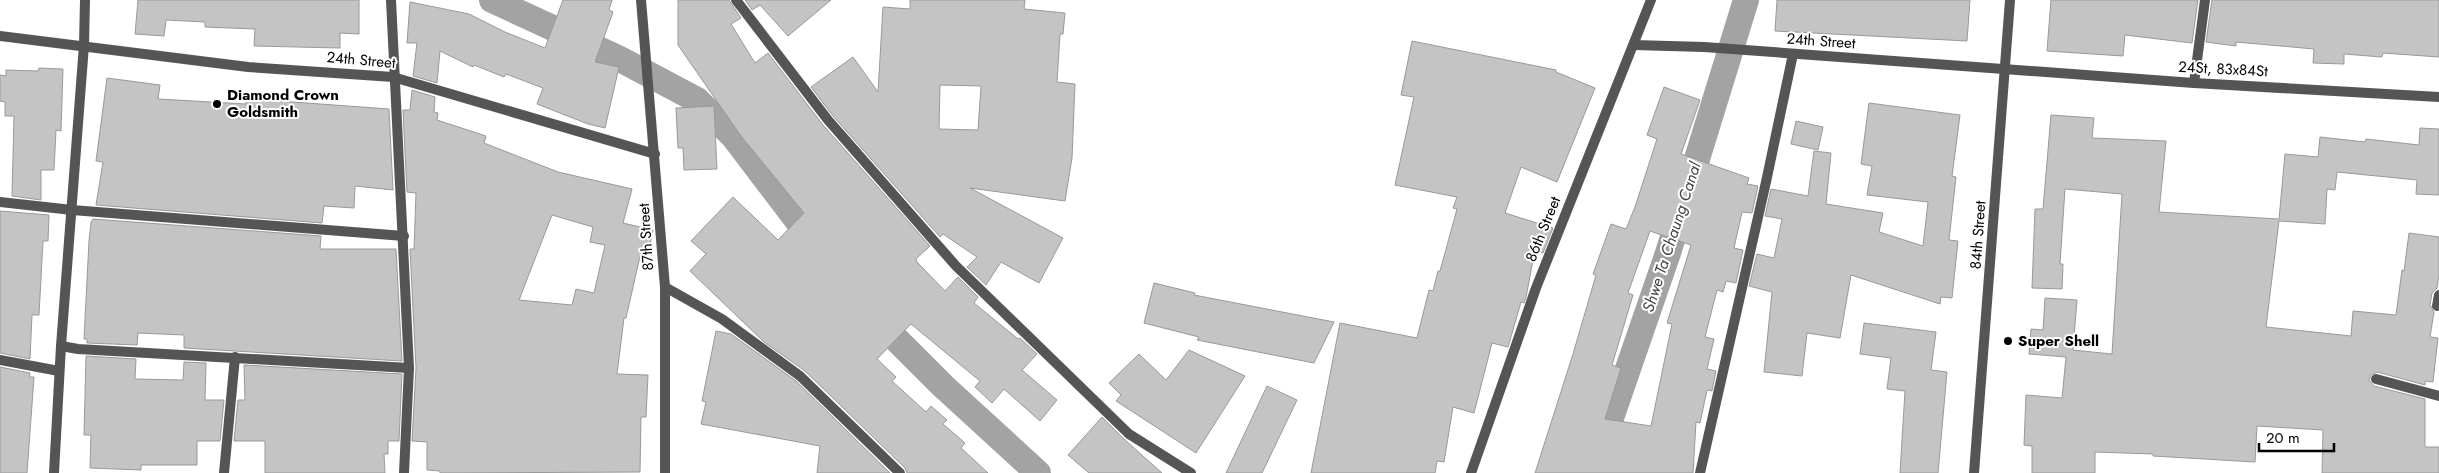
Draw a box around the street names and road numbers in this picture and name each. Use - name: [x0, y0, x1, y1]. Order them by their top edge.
- street label: 24th Street: [1786, 28, 1857, 54]
- street label: 24th Street: [326, 46, 397, 74]
- street label: 24St, 83x84St: [2178, 56, 2269, 82]
- street label: 86th Street: [1520, 193, 1566, 265]
- street label: 84th Street: [1965, 200, 1991, 270]
- street label: 87th Street: [633, 202, 659, 271]

